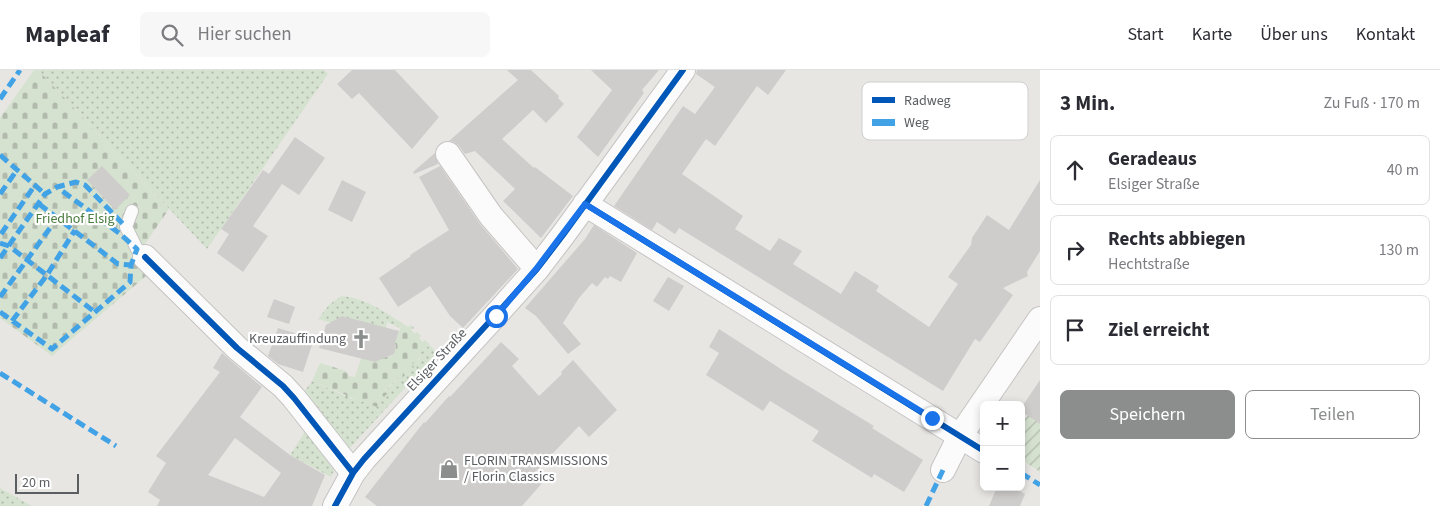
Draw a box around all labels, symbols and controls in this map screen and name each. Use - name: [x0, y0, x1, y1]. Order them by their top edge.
- search box: [140, 12, 490, 57]
- text: Mapleaf: [25, 17, 110, 52]
- icon: search: [158, 21, 186, 49]
- text: Hier suchen: [198, 21, 292, 48]
- text: Start: [1127, 22, 1164, 47]
- text: Karte: [1192, 22, 1232, 47]
- text: Über uns: [1260, 22, 1328, 47]
- text: Kontakt: [1356, 22, 1415, 47]
- legend: [862, 82, 1028, 140]
- text: 3 Min.: [1060, 88, 1115, 118]
- text: Radweg: [904, 91, 951, 111]
- text: Zu Fuß · 170 m: [1324, 92, 1420, 114]
- text: Weg: [904, 113, 929, 133]
- text: Geradeaus: [1108, 146, 1197, 173]
- icon: ahead: [1061, 156, 1089, 184]
- text: 40 m: [1387, 159, 1419, 181]
- text: Elsiger Straße: [1108, 173, 1200, 195]
- park label: Friedhof Elsig: [35, 209, 115, 229]
- text: Rechts abbiegen: [1108, 226, 1246, 253]
- icon: right: [1061, 236, 1089, 264]
- text: 130 m: [1379, 239, 1419, 261]
- text: Hechtstraße: [1108, 253, 1190, 275]
- route start: [485, 305, 508, 328]
- icon: arrive: [1061, 316, 1089, 344]
- text: Ziel erreicht: [1108, 317, 1209, 344]
- street label: Elsiger Straße: [402, 324, 472, 396]
- church icon: Kreuzauffindung: [350, 328, 372, 350]
- place label: Kreuzauffindung: [249, 329, 346, 349]
- button: Speichern: [1060, 390, 1235, 439]
- button: Teilen: [1245, 390, 1420, 439]
- map controls: [980, 401, 1025, 491]
- button: +: [980, 401, 1025, 446]
- route end: [921, 407, 944, 430]
- button: −: [980, 446, 1025, 491]
- place label: FLORIN TRANSMISSIONS / Florin Classics: [464, 451, 608, 487]
- shop icon: FLORIN TRANSMISSIONS / Florin Classics: [438, 458, 460, 480]
- scale bar: [15, 471, 79, 494]
- text: 20 m: [22, 473, 50, 493]

